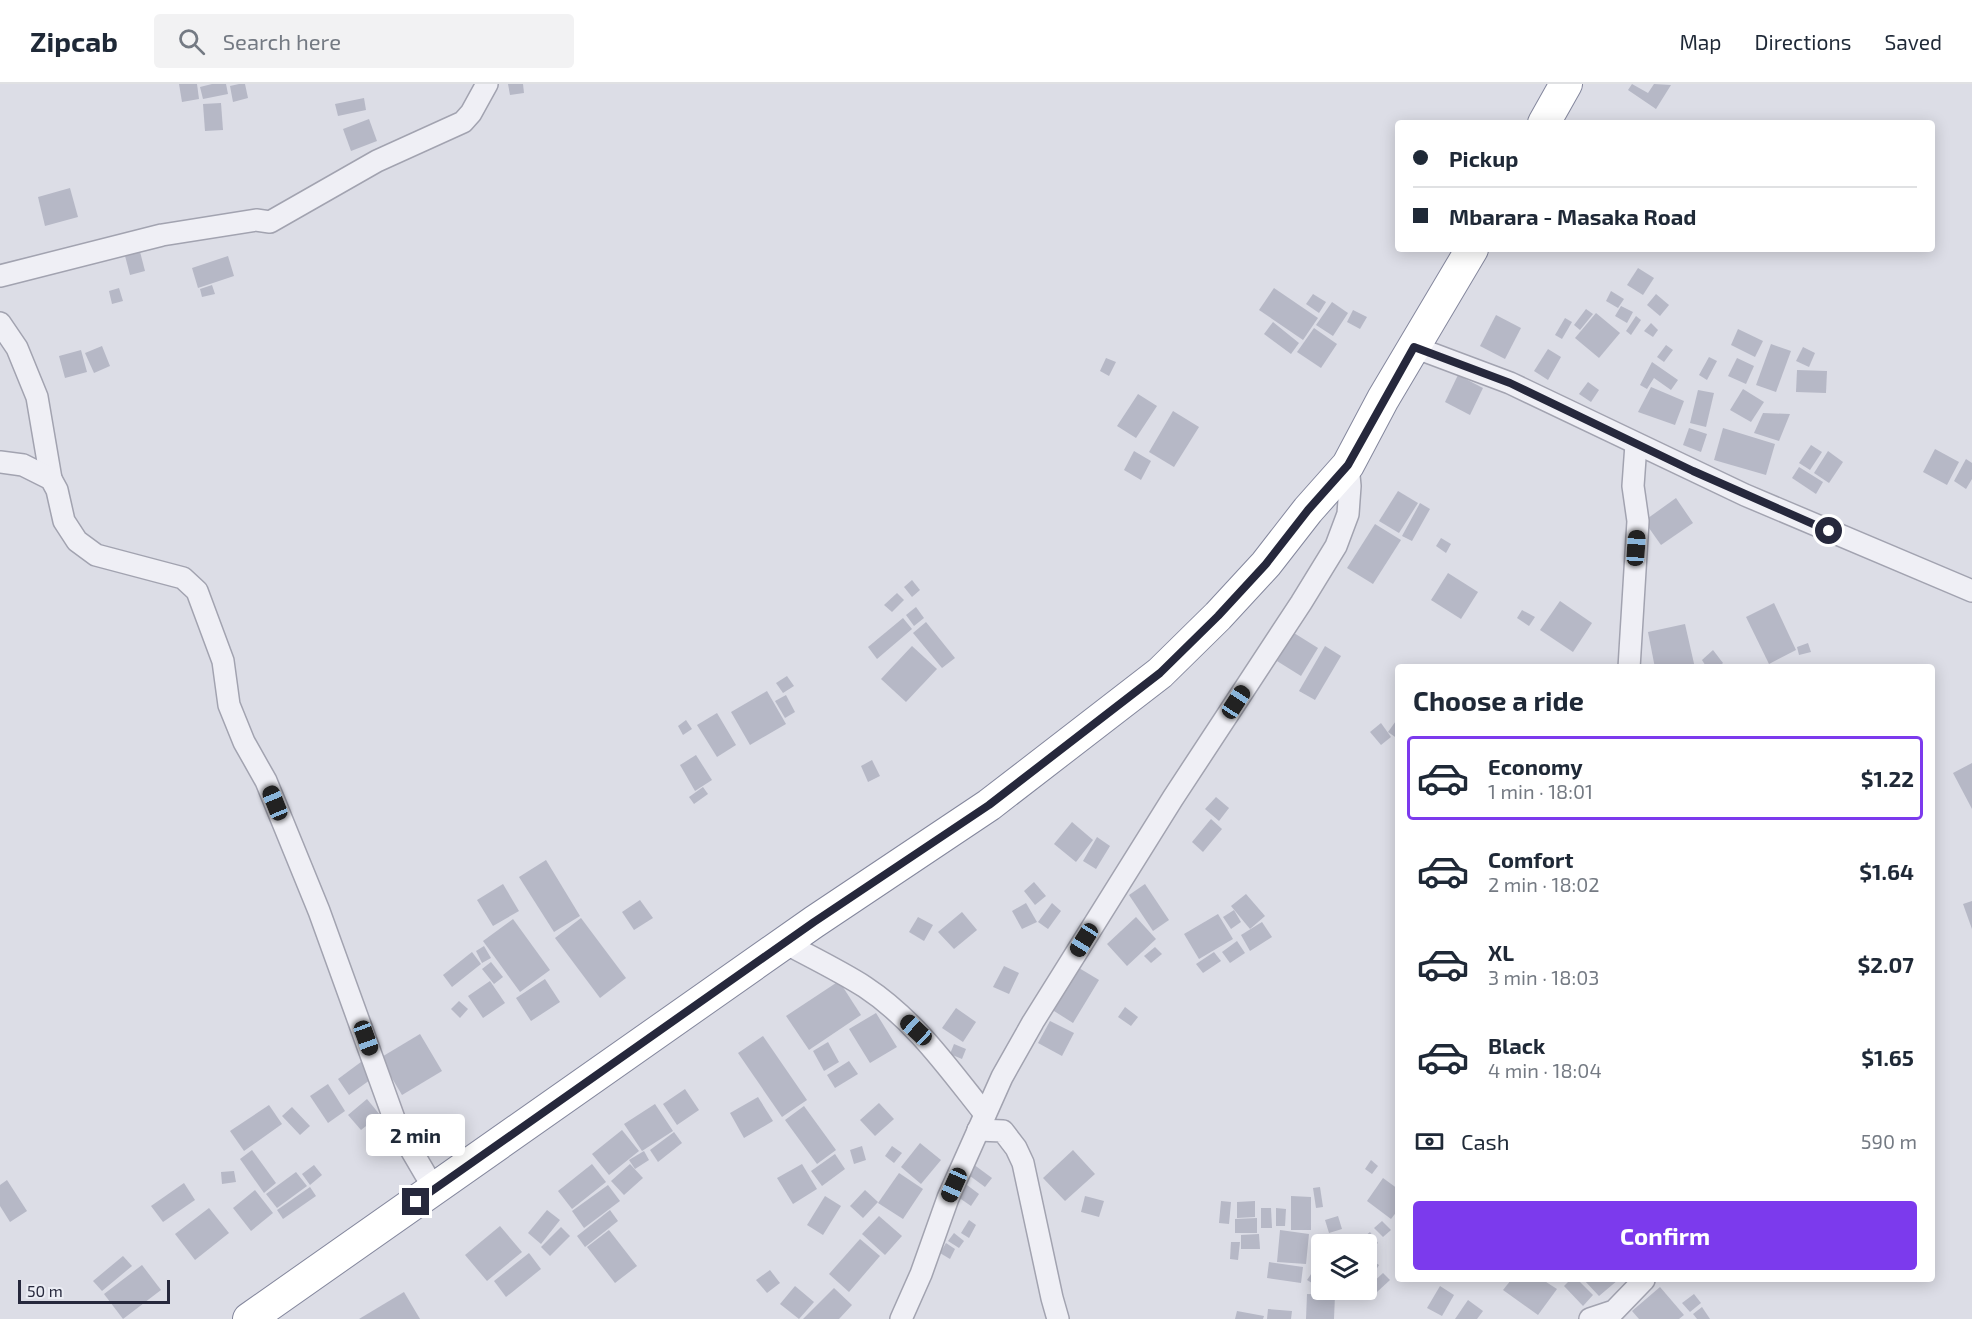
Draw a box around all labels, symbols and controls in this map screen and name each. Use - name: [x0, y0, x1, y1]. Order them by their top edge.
- search box: [154, 14, 574, 68]
- text: Zipcab: [30, 24, 118, 58]
- icon: search: [175, 25, 208, 58]
- text: Search here: [223, 28, 341, 54]
- text: Map: [1679, 29, 1722, 54]
- text: Directions: [1755, 29, 1851, 54]
- text: Saved: [1884, 29, 1942, 54]
- text: Pickup: [1449, 145, 1518, 171]
- text: Mbarara - Masaka Road: [1449, 203, 1696, 229]
- route start: [1815, 517, 1842, 544]
- car: [1626, 529, 1646, 567]
- car: [1219, 682, 1253, 722]
- text: Choose a ride: [1413, 684, 1584, 716]
- icon: car: [1416, 751, 1470, 805]
- text: Economy: [1488, 753, 1583, 779]
- text: $1.22: [1861, 765, 1914, 791]
- text: 1 min · 18:01: [1488, 779, 1593, 803]
- car: [260, 783, 290, 823]
- icon: car: [1416, 844, 1470, 898]
- text: Comfort: [1488, 846, 1573, 872]
- text: $1.64: [1859, 858, 1914, 884]
- text: 2 min · 18:02: [1488, 872, 1600, 896]
- car: [1067, 920, 1101, 960]
- icon: car: [1416, 937, 1470, 991]
- text: XL: [1488, 939, 1514, 965]
- text: $2.07: [1858, 951, 1914, 977]
- text: 3 min · 18:03: [1488, 965, 1599, 989]
- car: [897, 1011, 935, 1049]
- car: [351, 1018, 381, 1058]
- icon: car: [1416, 1030, 1470, 1084]
- text: Black: [1488, 1032, 1545, 1058]
- text: $1.65: [1861, 1044, 1914, 1070]
- text: 4 min · 18:04: [1488, 1058, 1602, 1082]
- callout: 2 min: [366, 1115, 466, 1157]
- text: 2 min: [390, 1123, 441, 1147]
- icon: cash: [1413, 1125, 1446, 1158]
- text: Cash: [1461, 1128, 1510, 1154]
- text: 590 m: [1861, 1129, 1917, 1153]
- car: [938, 1165, 970, 1205]
- route end: [402, 1188, 429, 1215]
- button: Confirm: [1413, 1201, 1917, 1270]
- map controls: [1311, 1234, 1377, 1300]
- button: layers: [1311, 1234, 1377, 1300]
- scale bar: [18, 1277, 170, 1304]
- text: 50 m: [27, 1281, 63, 1300]

